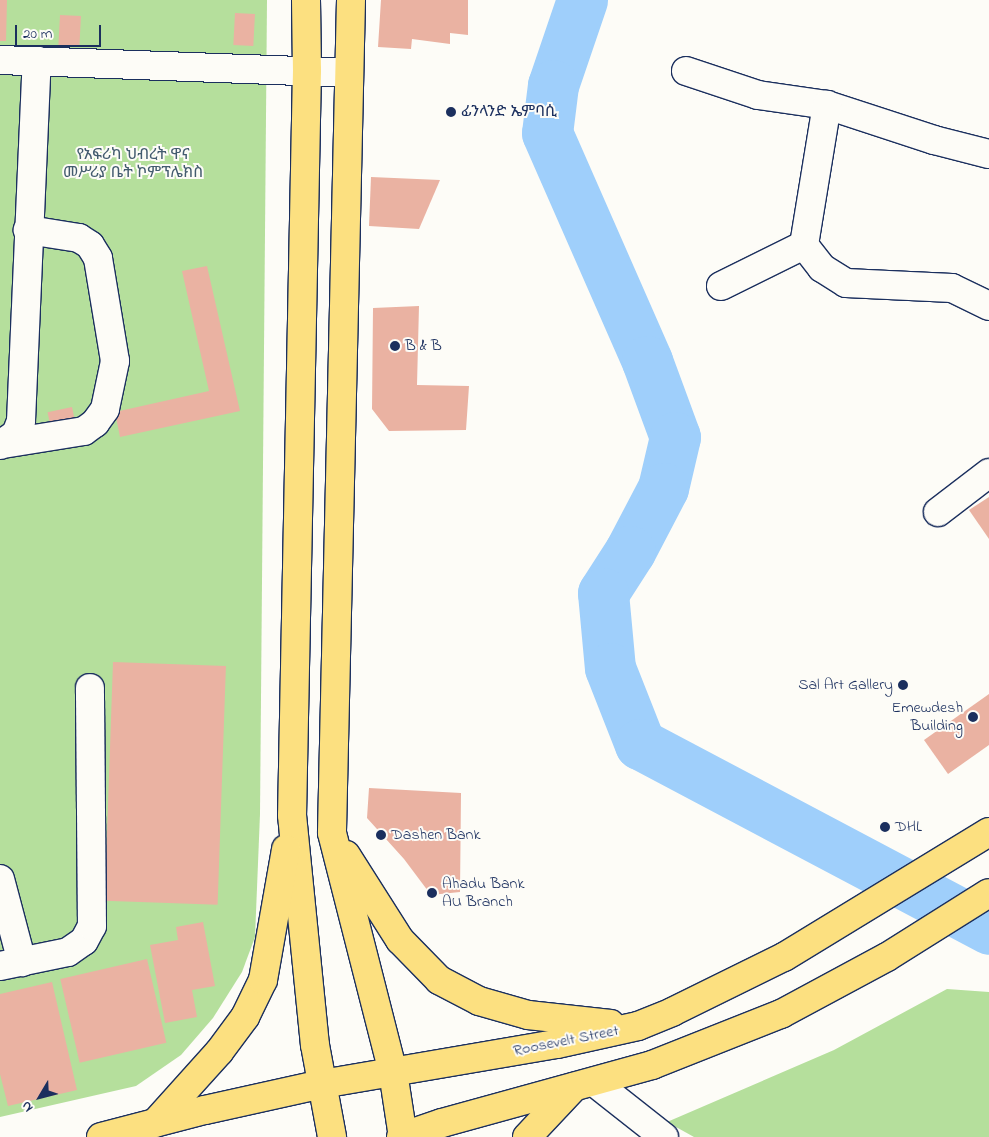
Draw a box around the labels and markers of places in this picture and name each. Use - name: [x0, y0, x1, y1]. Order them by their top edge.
- place label: ፊንላንድ ኤምባሲ: [461, 102, 557, 122]
- marker: ፊንላንድ ኤምባሲ: [445, 106, 457, 118]
- place label: B & B: [405, 336, 442, 356]
- marker: B & B: [389, 340, 401, 352]
- place label: Sal Art Gallery: [798, 675, 893, 695]
- marker: Sal Art Gallery: [897, 679, 909, 691]
- place label: Emewdesh Building: [891, 698, 963, 736]
- marker: Emewdesh Building: [967, 711, 979, 723]
- place label: DHL: [895, 817, 922, 837]
- marker: DHL: [879, 821, 891, 833]
- place label: Dashen Bank: [391, 825, 480, 845]
- marker: Dashen Bank: [375, 829, 387, 841]
- place label: Ahadu Bank AU Branch: [442, 874, 524, 912]
- marker: Ahadu Bank AU Branch: [426, 887, 438, 899]

